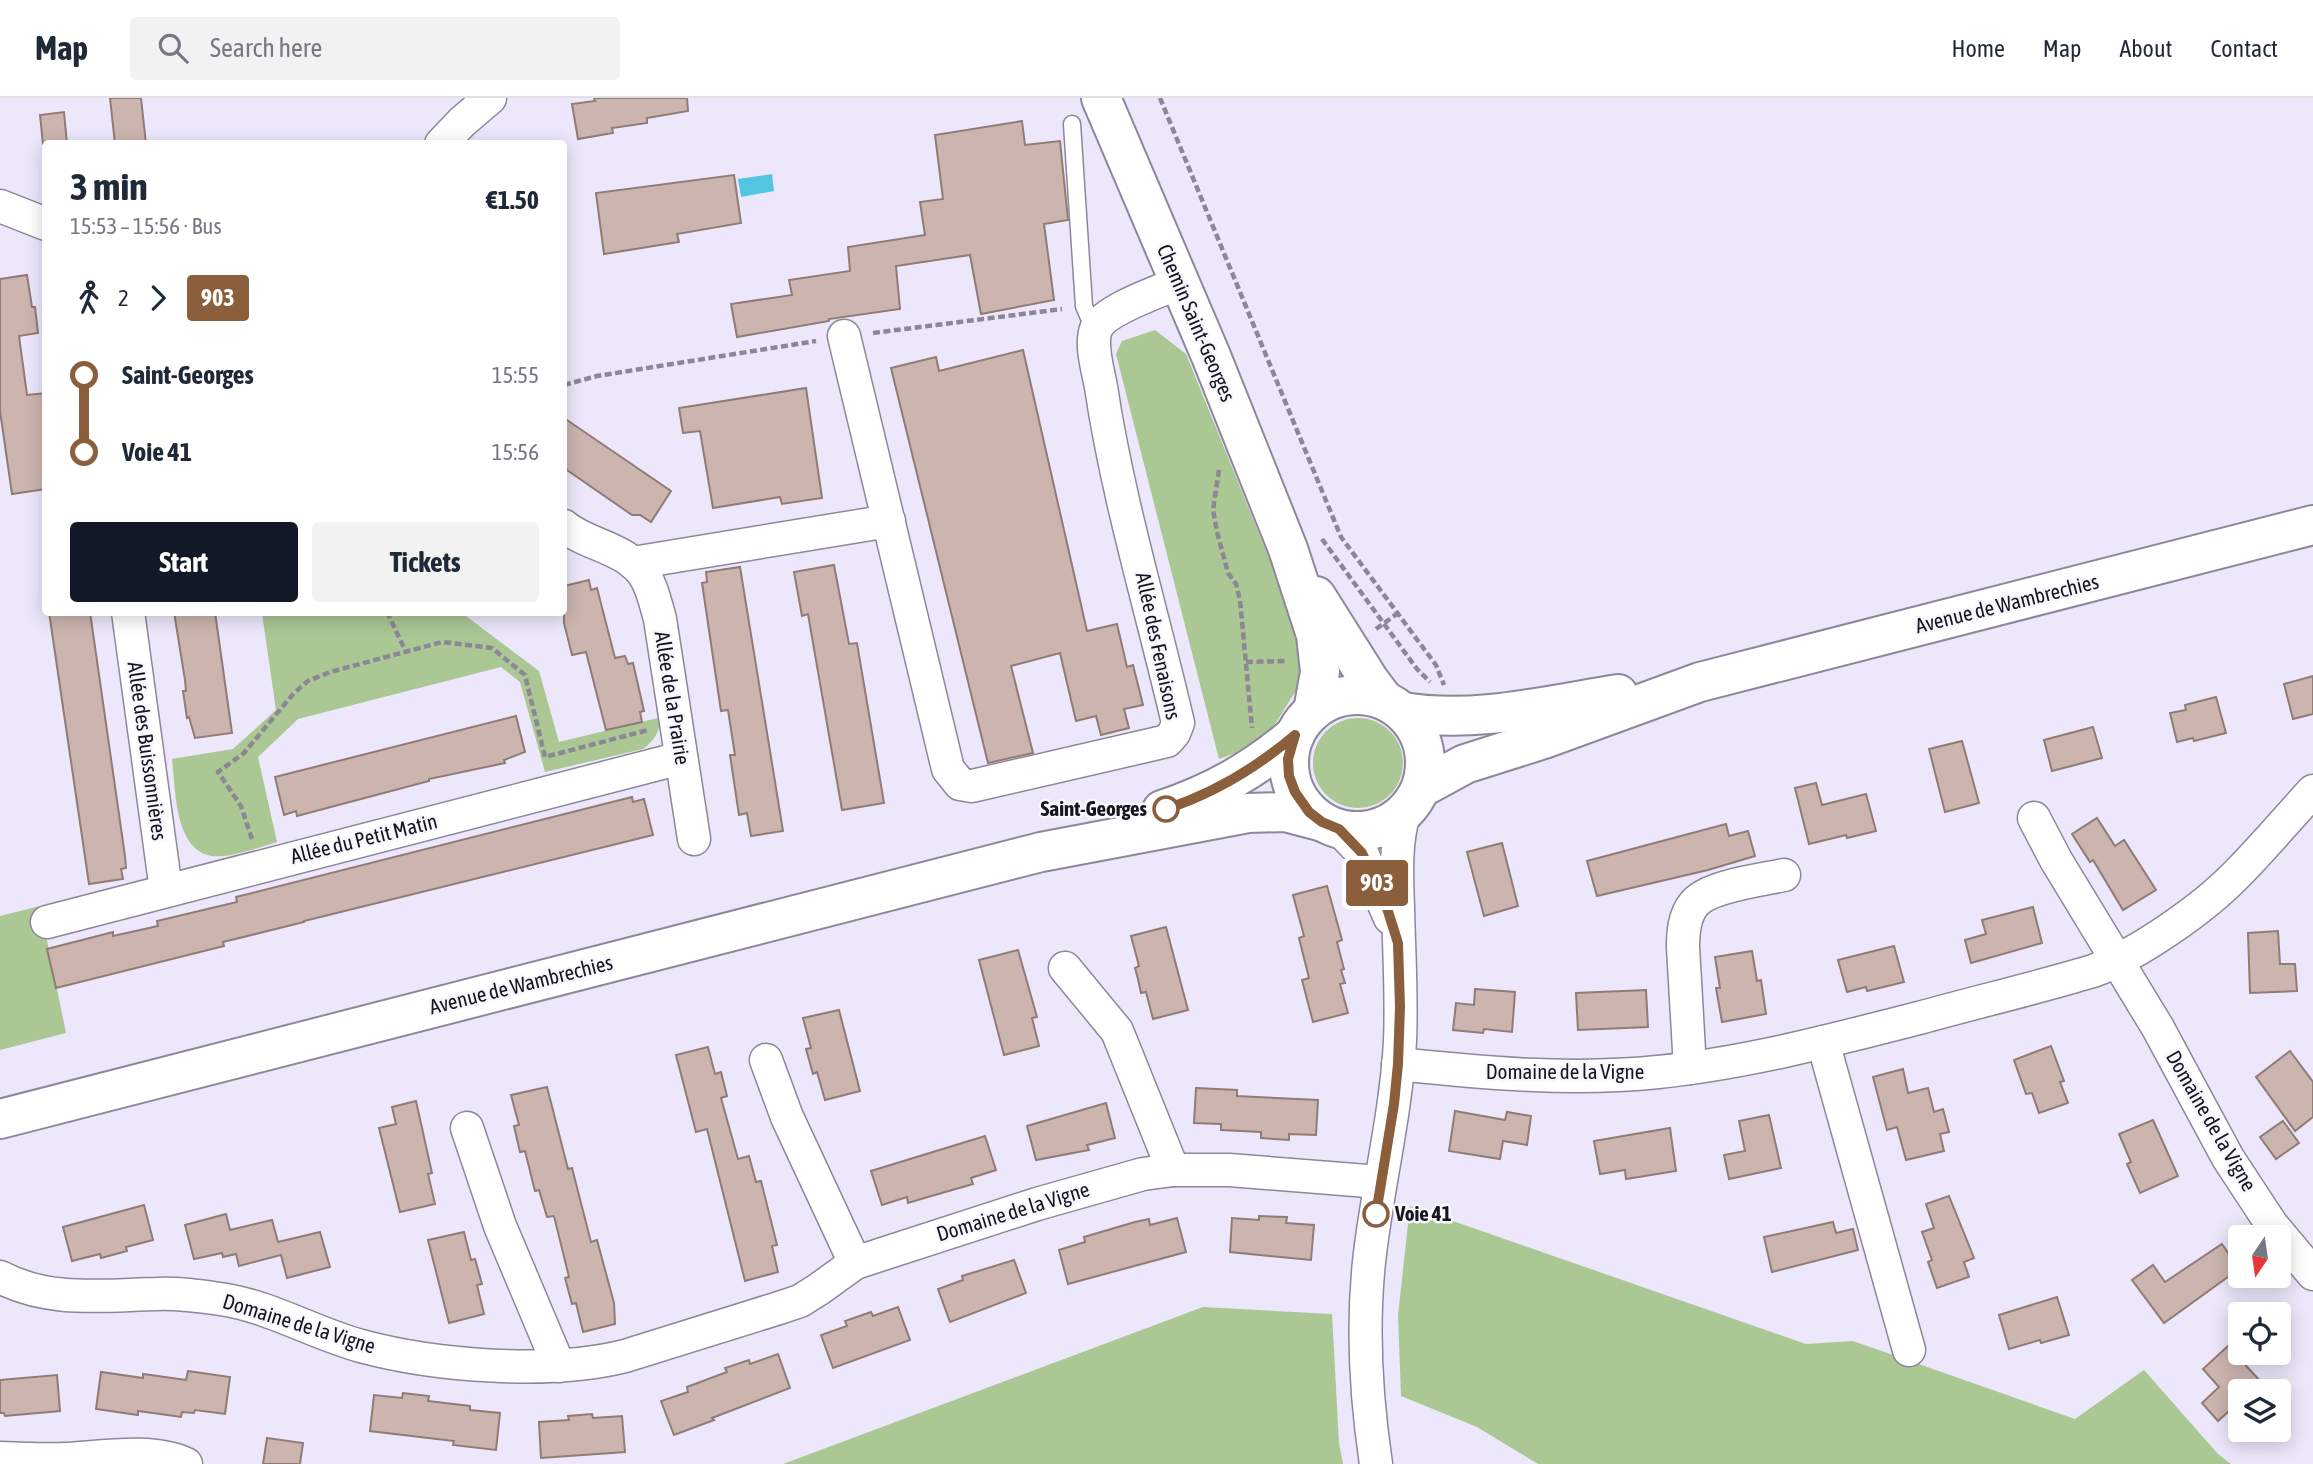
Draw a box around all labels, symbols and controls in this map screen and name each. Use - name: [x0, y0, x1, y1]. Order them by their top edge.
- search box: [130, 17, 620, 80]
- text: Map: [35, 29, 88, 67]
- icon: search: [154, 29, 192, 67]
- text: Search here: [210, 33, 322, 63]
- text: Home: [1951, 35, 2005, 62]
- text: Map: [2043, 35, 2081, 62]
- text: About: [2119, 35, 2172, 62]
- text: Contact: [2210, 35, 2278, 62]
- text: 3 min: [70, 165, 148, 208]
- text: €1.50: [486, 185, 539, 215]
- text: 15:53 – 15:56 · Bus: [70, 213, 222, 239]
- street label: Chemin Saint-Georges: [1153, 240, 1241, 405]
- icon: walk: [70, 279, 108, 317]
- icon: forward: [139, 279, 177, 317]
- text: 903: [201, 284, 235, 311]
- text: 2: [118, 285, 129, 311]
- text: Saint-Georges: [122, 360, 254, 390]
- text: 15:55: [492, 362, 539, 388]
- text: Voie 41: [122, 437, 192, 467]
- text: 15:56: [492, 439, 539, 465]
- button: Start: [70, 522, 298, 602]
- button: Tickets: [312, 522, 539, 602]
- street label: Avenue de Wambrechies: [1913, 569, 2101, 637]
- street label: Allée des Fenaisons: [1132, 570, 1186, 722]
- street label: Allée de la Prairie: [651, 629, 695, 766]
- street label: Allée des Buissonnières: [124, 660, 172, 842]
- place label: Saint-Georges: [1041, 796, 1148, 820]
- marker: Saint-Georges: [1153, 796, 1179, 822]
- street label: Allée du Petit Matin: [288, 808, 440, 868]
- line badge: 903: [1337, 860, 1417, 906]
- text: 903: [1360, 869, 1394, 896]
- street label: Avenue de Wambrechies: [427, 950, 615, 1018]
- street label: Domaine de la Vigne: [2162, 1046, 2262, 1195]
- street label: Domaine de la Vigne: [1486, 1059, 1644, 1083]
- street label: Domaine de la Vigne: [933, 1176, 1092, 1246]
- marker: Voie 41: [1363, 1201, 1389, 1227]
- place label: Voie 41: [1394, 1201, 1452, 1225]
- north arrow: [2228, 1225, 2291, 1288]
- map controls: [2228, 1225, 2291, 1442]
- street label: Domaine de la Vigne: [220, 1288, 379, 1358]
- button: locate: [2228, 1302, 2291, 1365]
- button: layers: [2228, 1379, 2291, 1442]

